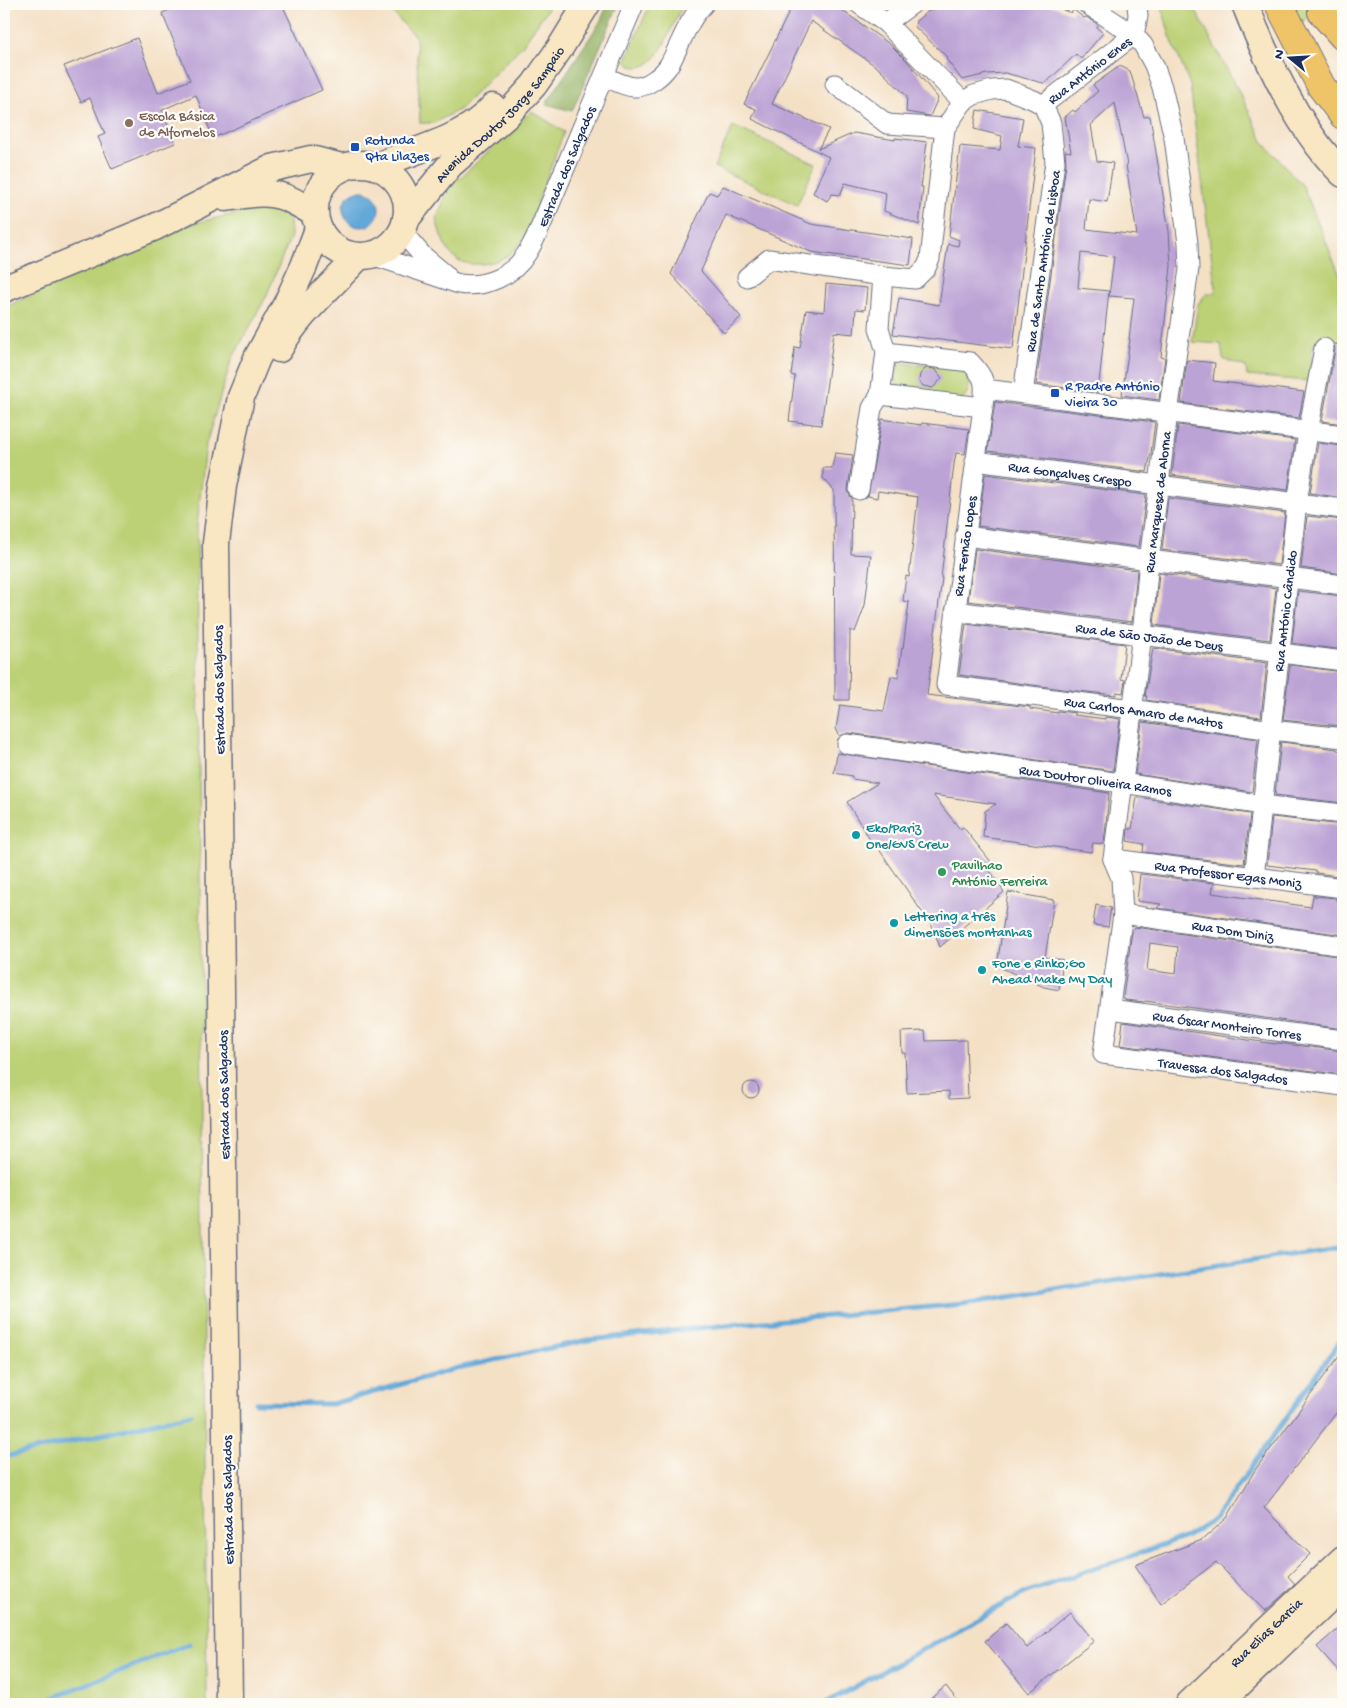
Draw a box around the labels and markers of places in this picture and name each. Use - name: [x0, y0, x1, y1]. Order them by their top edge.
- place label: Escola Básica de Alfornelos: [139, 109, 216, 142]
- marker: Escola Básica de Alfornelos: [123, 117, 135, 129]
- place label: Rotunda Qta Lilazes: [365, 133, 430, 166]
- marker: Rotunda Qta Lilazes: [349, 141, 361, 153]
- place label: R Padre António Vieira 30: [1064, 379, 1160, 412]
- marker: R Padre António Vieira 30: [1049, 387, 1061, 399]
- place label: Eko/Pariz One/GVS Crew: [866, 821, 949, 854]
- marker: Eko/Pariz One/GVS Crew: [850, 829, 862, 841]
- place label: Pavilhao António Ferreira: [951, 858, 1049, 891]
- marker: Pavilhao António Ferreira: [936, 866, 948, 878]
- place label: Lettering a três dimensões montanhas: [904, 909, 1032, 942]
- marker: Lettering a três dimensões montanhas: [888, 917, 900, 929]
- place label: Fone e Rinko;Go Ahead Make My Day: [991, 956, 1112, 989]
- marker: Fone e Rinko;Go Ahead Make My Day: [976, 964, 988, 976]

